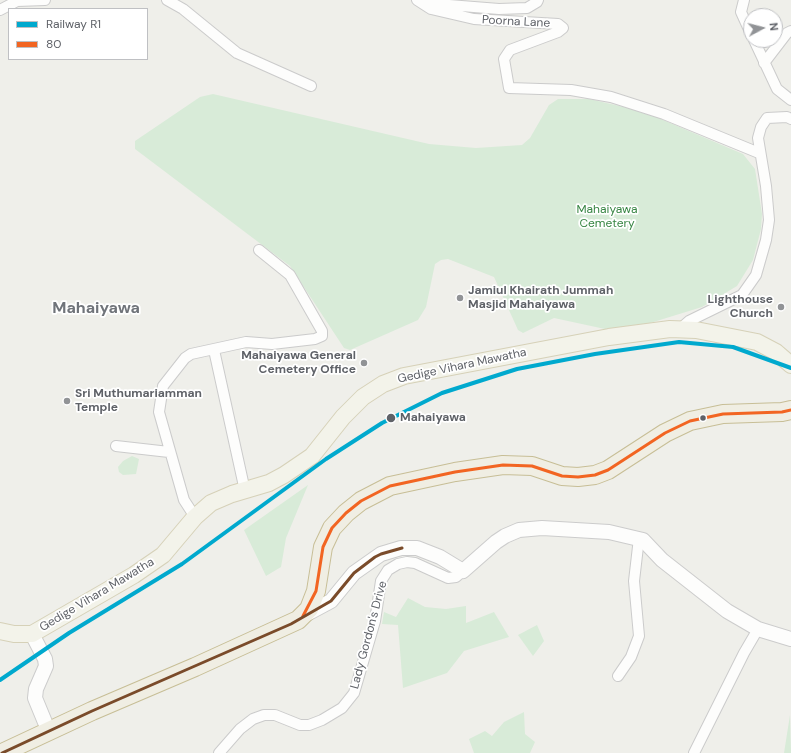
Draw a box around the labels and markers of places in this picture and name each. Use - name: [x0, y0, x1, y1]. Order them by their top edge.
- place label: Jamiul Khairath Jummah Masjid Mahaiyawa: [468, 284, 613, 312]
- marker: Jamiul Khairath Jummah Masjid Mahaiyawa: [455, 293, 465, 303]
- place label: Lighthouse Church: [708, 293, 773, 321]
- marker: Lighthouse Church: [776, 302, 786, 312]
- place label: Mahaiyawa General Cemetery Office: [241, 349, 356, 377]
- marker: Mahaiyawa General Cemetery Office: [359, 358, 369, 368]
- place label: Sri Muthumariamman Temple: [75, 387, 202, 415]
- marker: Sri Muthumariamman Temple: [62, 396, 72, 406]
- place label: Mahaiyawa: [400, 411, 466, 425]
- marker: Mahaiyawa: [385, 412, 397, 424]
- unlabelled marker: [698, 413, 708, 423]

